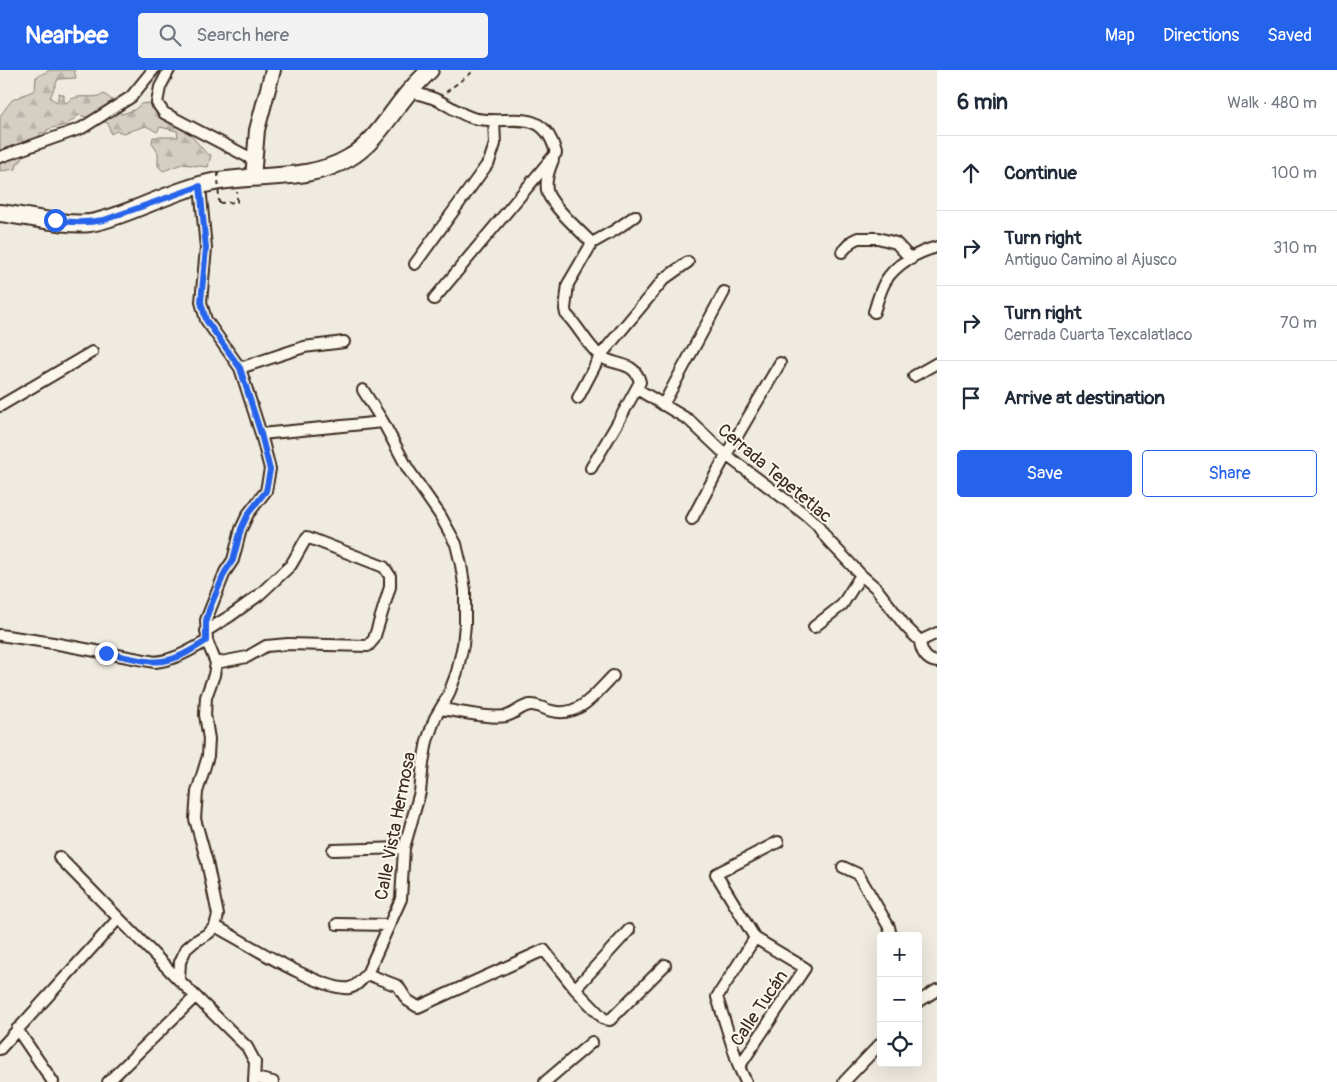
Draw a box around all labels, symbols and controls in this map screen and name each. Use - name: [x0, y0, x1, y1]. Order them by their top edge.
- search box: [138, 13, 488, 58]
- text: Nearbee: [25, 21, 108, 50]
- icon: search: [156, 21, 184, 49]
- text: Search here: [196, 23, 289, 47]
- text: Map: [1105, 24, 1135, 47]
- text: Directions: [1163, 24, 1239, 47]
- text: Saved: [1267, 24, 1312, 47]
- text: 6 min: [957, 89, 1008, 116]
- text: Walk · 480 m: [1227, 93, 1317, 113]
- icon: ahead: [957, 159, 985, 187]
- text: Continue: [1004, 161, 1077, 185]
- text: 100 m: [1271, 163, 1317, 183]
- route start: [44, 209, 67, 232]
- text: Turn right: [1004, 226, 1082, 250]
- icon: right: [957, 234, 985, 262]
- text: 310 m: [1273, 238, 1317, 258]
- text: Antiguo Camino al Ajusco: [1004, 250, 1177, 270]
- text: Turn right: [1004, 301, 1082, 325]
- icon: right: [957, 309, 985, 337]
- text: 70 m: [1280, 313, 1317, 333]
- text: Cerrada Cuarta Texcalatlaco: [1004, 325, 1192, 345]
- icon: arrive: [957, 384, 985, 412]
- text: Arrive at destination: [1004, 386, 1165, 410]
- street label: Cerrada Tepetetlac: [713, 419, 837, 528]
- button: Save: [957, 450, 1132, 497]
- button: Share: [1142, 450, 1317, 497]
- route end: [95, 642, 118, 665]
- street label: Calle Vista Hermosa: [370, 750, 421, 902]
- map controls: [877, 932, 922, 1067]
- button: +: [877, 932, 922, 977]
- street label: Calle Tucán: [726, 966, 793, 1051]
- button: −: [877, 977, 922, 1022]
- button: locate: [877, 1022, 922, 1067]

